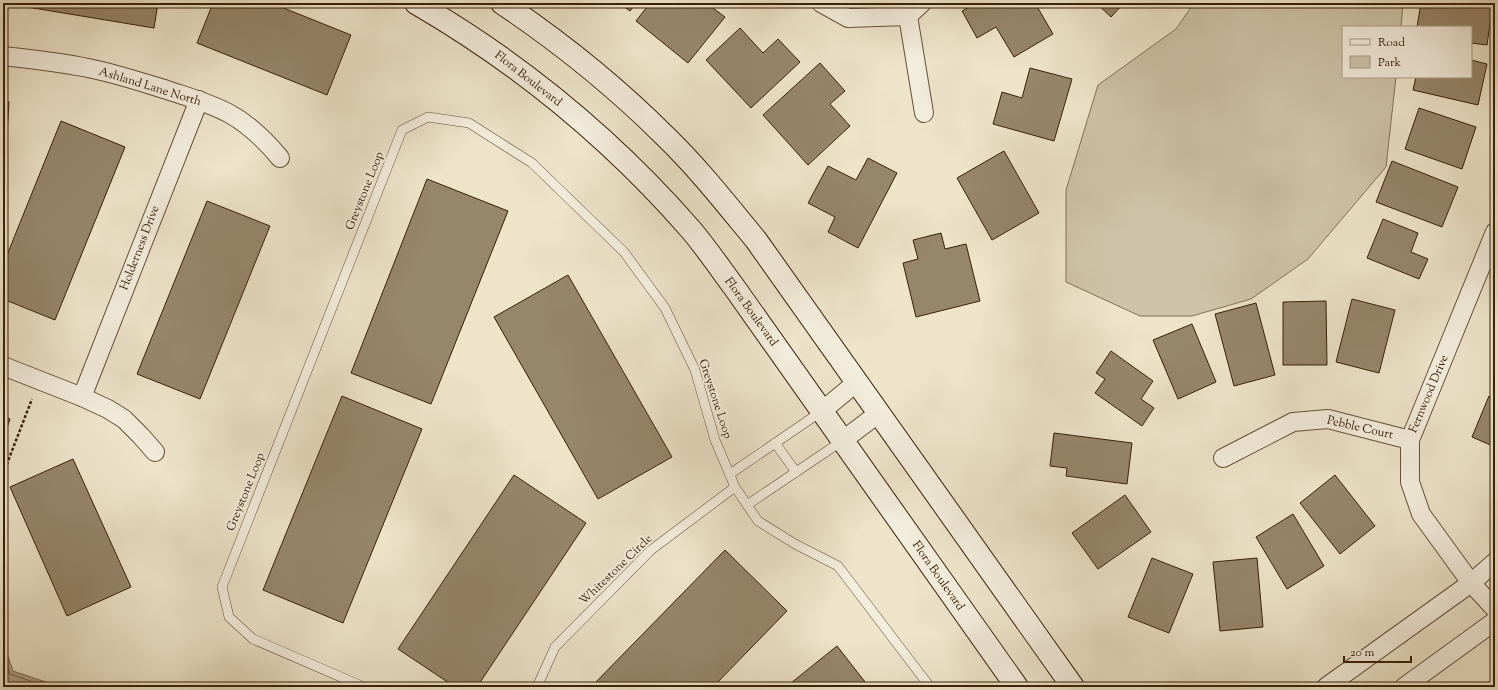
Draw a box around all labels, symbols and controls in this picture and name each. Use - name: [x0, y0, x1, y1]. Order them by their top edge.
- legend: [1342, 26, 1472, 78]
- text: Road: [1378, 34, 1405, 52]
- street label: Flora Boulevard: [490, 47, 566, 111]
- text: Park: [1378, 54, 1401, 72]
- street label: Ashland Lane North: [97, 63, 203, 111]
- street label: Greystone Loop: [341, 149, 389, 233]
- street label: Holderness Drive: [116, 203, 165, 293]
- street label: Flora Boulevard: [720, 274, 782, 350]
- street label: Fernwood Drive: [1404, 352, 1454, 436]
- street label: Greystone Loop: [694, 357, 737, 442]
- street label: Pebble Court: [1325, 412, 1395, 444]
- street label: Greystone Loop: [222, 450, 270, 534]
- street label: Whitestone Circle: [575, 530, 657, 610]
- street label: Flora Boulevard: [907, 537, 969, 615]
- scale bar: [1344, 638, 1411, 664]
- text: 20 m: [1350, 644, 1375, 662]

